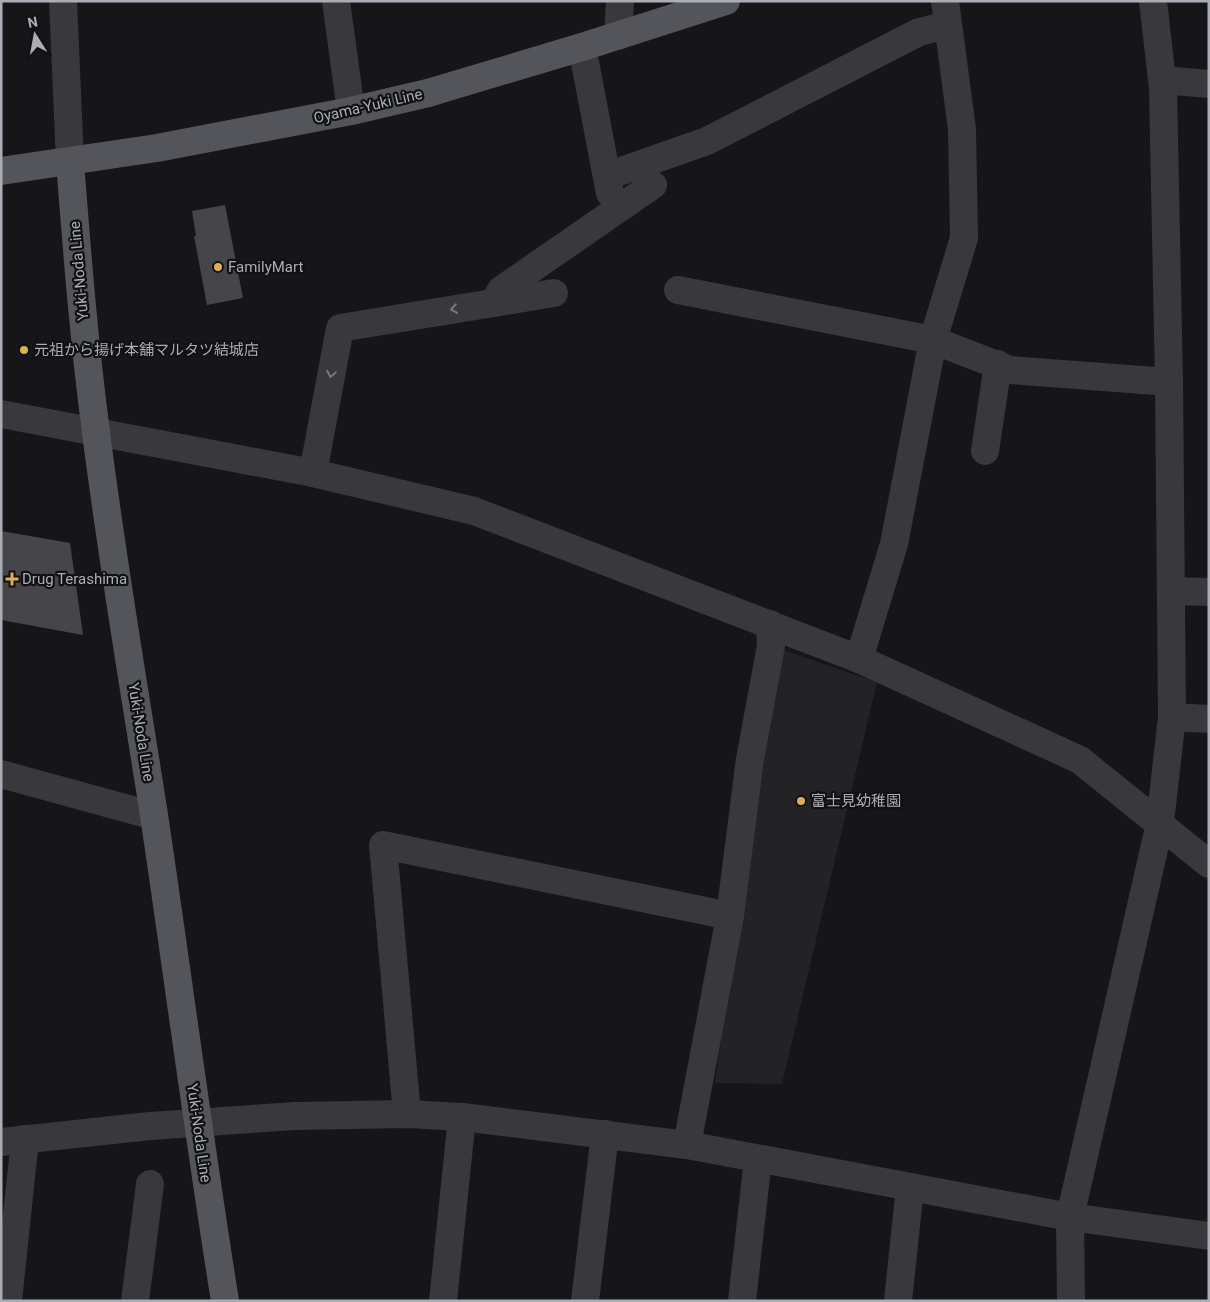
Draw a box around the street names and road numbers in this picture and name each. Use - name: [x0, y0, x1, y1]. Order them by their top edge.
- street label: Oyama-Yuki Line: [312, 85, 424, 127]
- street label: Yuki-Noda Line: [66, 220, 92, 322]
- street label: Yuki-Noda Line: [124, 681, 158, 783]
- street label: Yuki-Noda Line: [183, 1082, 215, 1184]

